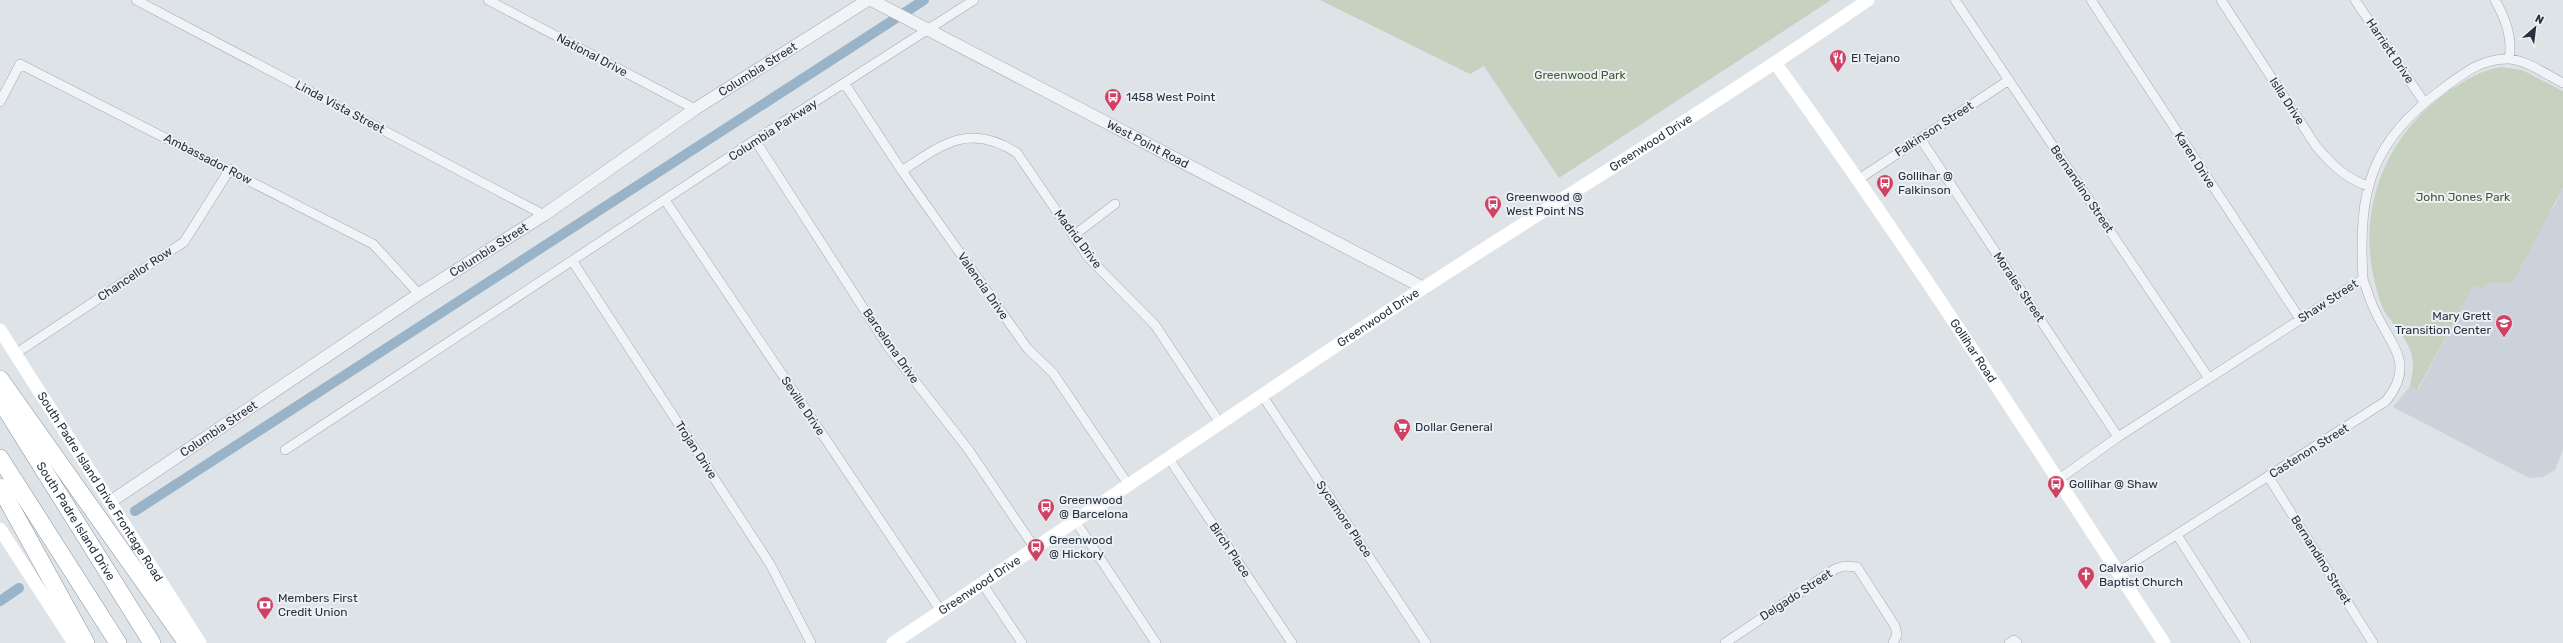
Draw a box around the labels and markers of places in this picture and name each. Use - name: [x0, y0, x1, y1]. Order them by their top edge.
- restaurant icon: El Tejano: [1828, 48, 1848, 73]
- place label: El Tejano: [1851, 51, 1900, 65]
- bus stop icon: 1458 West Point: [1103, 87, 1123, 112]
- place label: 1458 West Point: [1126, 90, 1216, 104]
- place label: Gollihar @ Falkinson: [1898, 169, 1953, 197]
- bus stop icon: Gollihar @ Falkinson: [1875, 173, 1895, 198]
- place label: Greenwood @ West Point NS: [1506, 190, 1584, 218]
- bus stop icon: Greenwood @ West Point NS: [1483, 194, 1503, 219]
- place label: Mary Grett Transition Center: [2395, 309, 2491, 337]
- school or university icon: Mary Grett Transition Center: [2494, 313, 2514, 338]
- supermarket icon: Dollar General: [1392, 417, 1412, 442]
- place label: Dollar General: [1415, 420, 1493, 434]
- bus stop icon: Gollihar @ Shaw: [2046, 474, 2066, 499]
- place label: Gollihar @ Shaw: [2069, 477, 2158, 491]
- place label: Greenwood @ Barcelona: [1059, 493, 1128, 521]
- bus stop icon: Greenwood @ Barcelona: [1036, 497, 1056, 522]
- place label: Greenwood @ Hickory: [1049, 533, 1113, 561]
- bus stop icon: Greenwood @ Hickory: [1026, 537, 1046, 562]
- place label: Calvario Baptist Church: [2099, 561, 2183, 589]
- church icon: Calvario Baptist Church: [2076, 565, 2096, 590]
- place label: Members First Credit Union: [278, 591, 358, 619]
- bank icon: Members First Credit Union: [255, 595, 275, 620]

